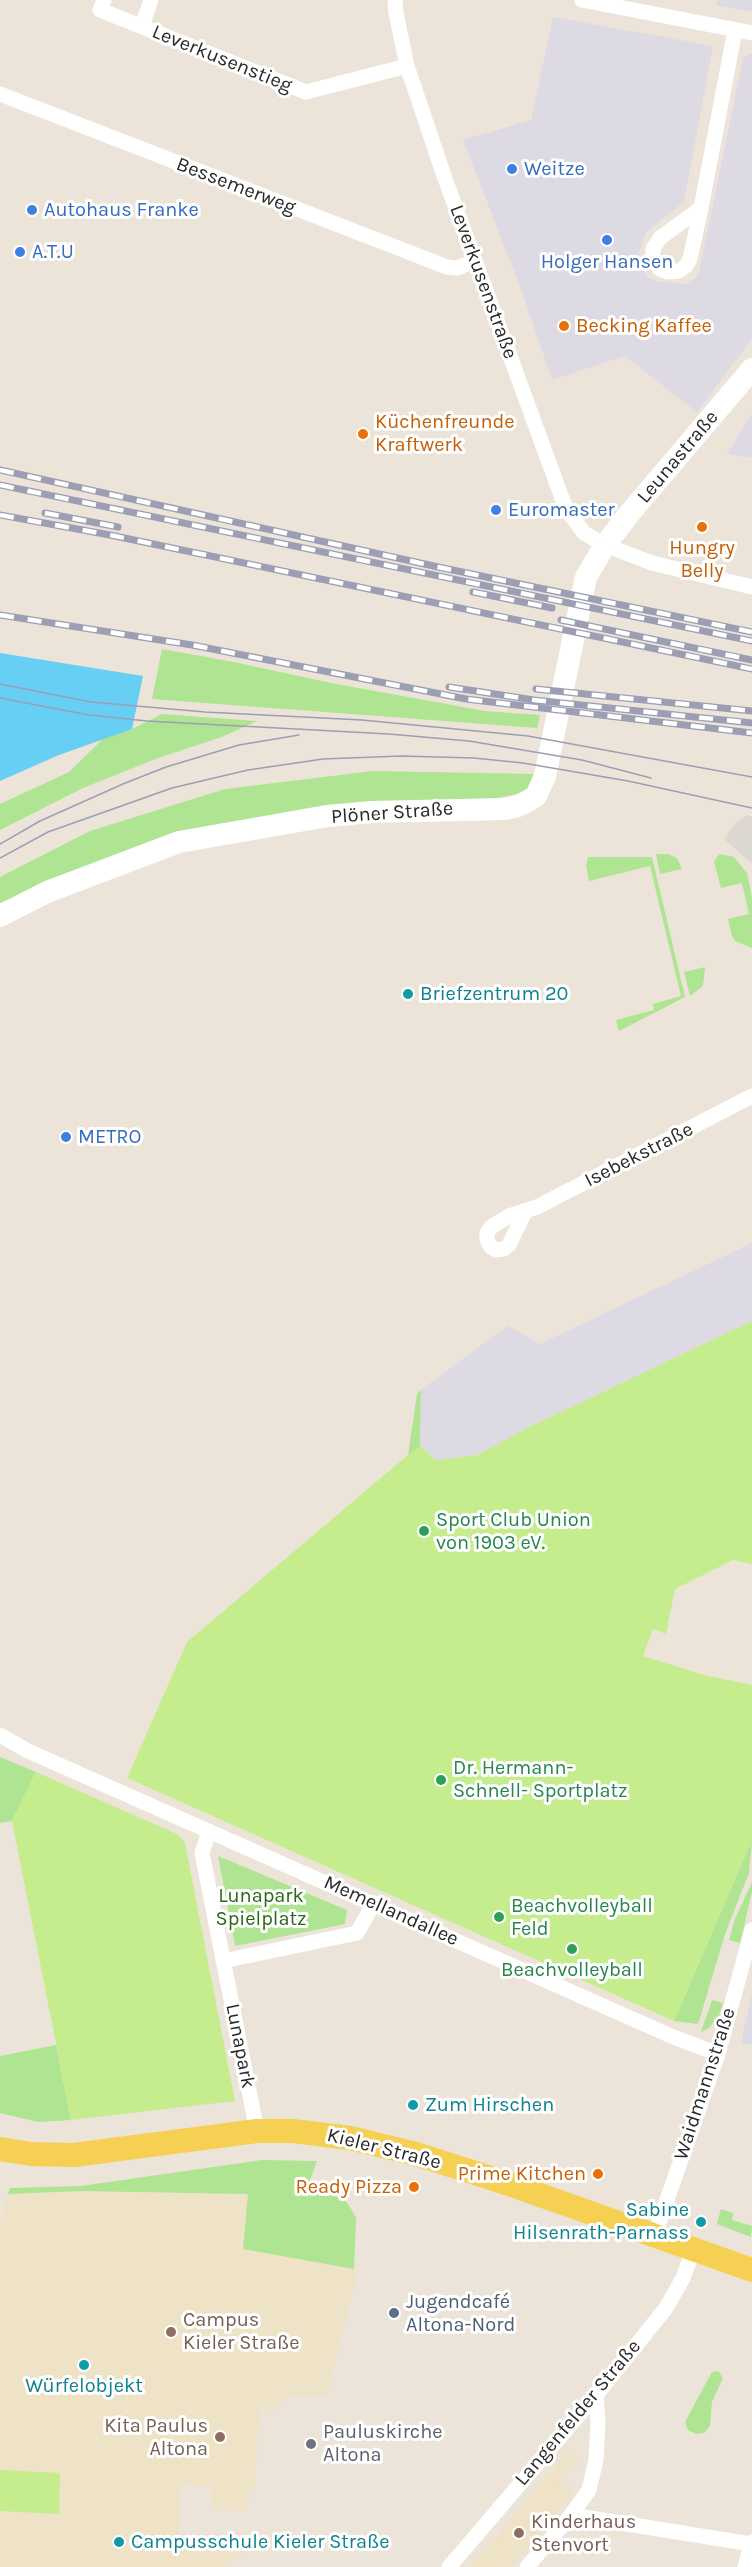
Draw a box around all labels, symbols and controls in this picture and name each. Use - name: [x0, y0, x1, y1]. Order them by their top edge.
- street label: Leverkusenstieg: [148, 20, 296, 98]
- street label: Bessemerweg: [173, 152, 299, 220]
- place label: Weitze: [524, 157, 585, 181]
- marker: Weitze: [505, 162, 519, 176]
- place label: Autohaus Franke: [44, 198, 199, 222]
- street label: Leverkusenstraße: [444, 202, 522, 362]
- marker: Autohaus Franke: [25, 203, 39, 217]
- marker: Holger Hansen: [600, 233, 614, 247]
- place label: A.T.U: [32, 240, 74, 264]
- marker: A.T.U: [13, 245, 27, 259]
- place label: Holger Hansen: [541, 250, 673, 274]
- place label: Becking Kaffee: [576, 314, 712, 338]
- marker: Becking Kaffee: [557, 319, 571, 333]
- street label: Leunastraße: [632, 406, 724, 508]
- place label: Küchenfreunde Kraftwerk: [375, 410, 515, 457]
- marker: Küchenfreunde Kraftwerk: [356, 427, 370, 441]
- place label: Euromaster: [508, 498, 615, 522]
- marker: Euromaster: [489, 503, 503, 517]
- marker: Hungry Belly: [695, 520, 709, 534]
- place label: Hungry Belly: [669, 536, 735, 583]
- street label: Plöner Straße: [330, 797, 454, 829]
- place label: Briefzentrum 20: [420, 982, 568, 1006]
- marker: Briefzentrum 20: [401, 987, 415, 1001]
- street label: Isebekstraße: [581, 1117, 697, 1193]
- place label: METRO: [78, 1125, 141, 1149]
- marker: METRO: [59, 1130, 73, 1144]
- place label: Sport Club Union von 1903 eV.: [436, 1508, 591, 1555]
- marker: Sport Club Union von 1903 eV.: [417, 1524, 431, 1538]
- place label: Dr. Hermann- Schnell- Sportplatz: [453, 1756, 627, 1803]
- marker: Dr. Hermann- Schnell- Sportplatz: [434, 1773, 448, 1787]
- street label: Memellandallee: [320, 1871, 462, 1951]
- park label: Lunapark Spielplatz: [216, 1884, 306, 1931]
- place label: Beachvolleyball Feld: [511, 1894, 653, 1941]
- marker: Beachvolleyball Feld: [492, 1910, 506, 1924]
- marker: Beachvolleyball: [565, 1942, 579, 1956]
- place label: Beachvolleyball: [501, 1958, 643, 1982]
- street label: Lunapark: [220, 2002, 260, 2090]
- street label: Waidmannstraße: [669, 2005, 741, 2163]
- place label: Zum Hirschen: [425, 2093, 554, 2117]
- marker: Zum Hirschen: [406, 2098, 420, 2112]
- street label: Kieler Straße: [325, 2123, 443, 2175]
- place label: Prime Kitchen: [458, 2162, 586, 2186]
- marker: Prime Kitchen: [591, 2167, 605, 2181]
- place label: Ready Pizza: [296, 2175, 402, 2199]
- marker: Ready Pizza: [407, 2180, 421, 2194]
- place label: Sabine Hilsenrath-Parnass: [513, 2198, 689, 2245]
- marker: Sabine Hilsenrath-Parnass: [694, 2215, 708, 2229]
- place label: Jugendcafé Altona-Nord: [406, 2290, 515, 2337]
- marker: Jugendcafé Altona-Nord: [387, 2306, 401, 2320]
- place label: Campus Kieler Straße: [183, 2308, 300, 2355]
- marker: Campus Kieler Straße: [164, 2325, 178, 2339]
- street label: Langenfelder Straße: [510, 2335, 646, 2491]
- marker: Würfelobjekt: [77, 2358, 91, 2372]
- place label: Würfelobjekt: [25, 2374, 143, 2398]
- place label: Kita Paulus Altona: [104, 2414, 208, 2461]
- place label: Pauluskirche Altona: [323, 2420, 443, 2467]
- marker: Kita Paulus Altona: [213, 2430, 227, 2444]
- marker: Pauluskirche Altona: [304, 2437, 318, 2451]
- place label: Kinderhaus Stenvort: [531, 2510, 636, 2557]
- marker: Kinderhaus Stenvort: [512, 2526, 526, 2540]
- place label: Campusschule Kieler Straße: [131, 2530, 390, 2554]
- marker: Campusschule Kieler Straße: [112, 2535, 126, 2549]

